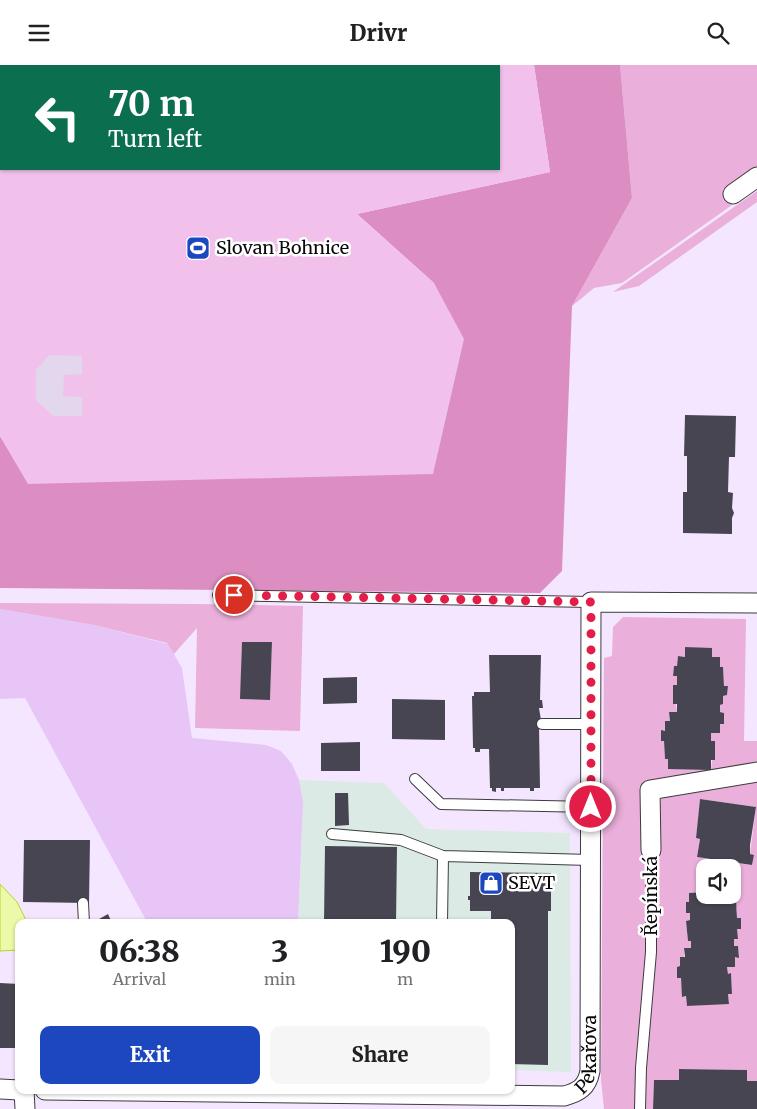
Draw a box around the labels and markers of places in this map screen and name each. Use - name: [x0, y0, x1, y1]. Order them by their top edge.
- sports icon: Slovan Bohnice: [185, 235, 211, 261]
- place label: Slovan Bohnice: [216, 236, 349, 259]
- pin: [213, 574, 255, 616]
- shop icon: SEVT: [478, 870, 504, 896]
- place label: SEVT: [508, 871, 556, 894]

